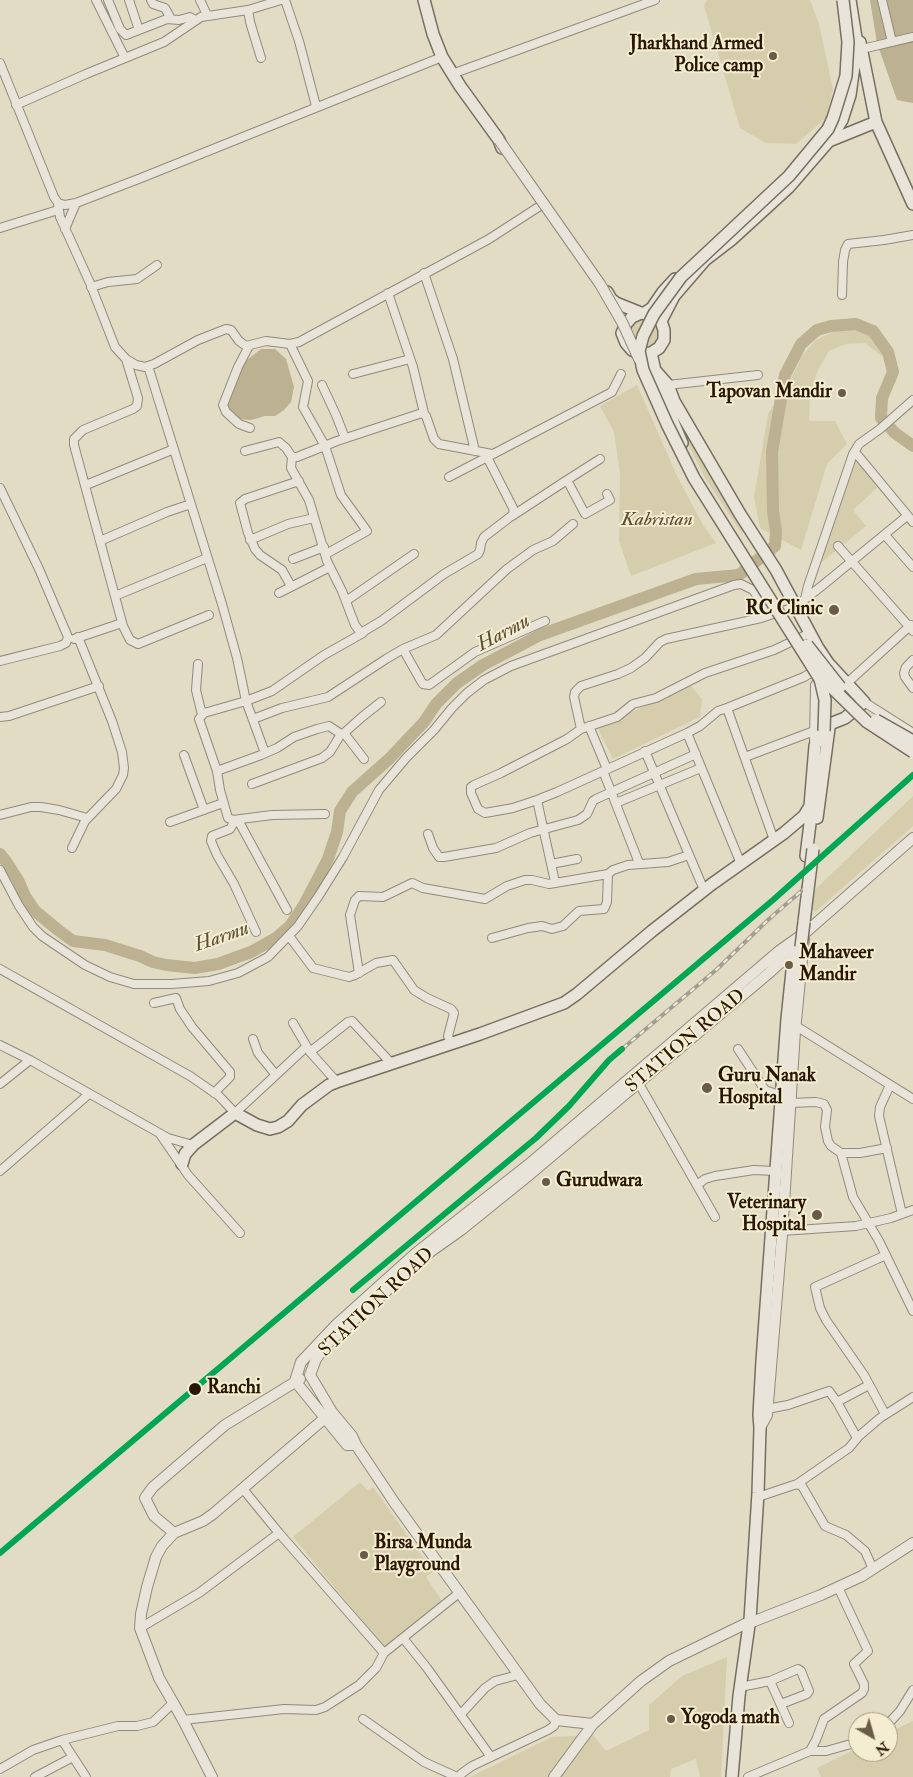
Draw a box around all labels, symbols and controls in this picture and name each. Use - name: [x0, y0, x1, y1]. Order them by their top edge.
- place label: Jharkhand Armed Police camp: [629, 34, 763, 78]
- marker: Jharkhand Armed Police camp: [767, 50, 779, 62]
- place label: Tapovan Mandir: [707, 382, 832, 404]
- marker: Tapovan Mandir: [836, 387, 848, 399]
- park label: Kabristan: [621, 510, 693, 532]
- place label: RC Clinic: [746, 599, 823, 621]
- marker: RC Clinic: [827, 603, 841, 617]
- water label: Harmu: [473, 610, 535, 658]
- water label: Harmu: [191, 917, 253, 959]
- place label: Mahaveer Mandir: [799, 943, 874, 987]
- marker: Mahaveer Mandir: [783, 959, 795, 971]
- street label: STATION ROAD: [621, 985, 751, 1099]
- place label: Guru Nanak Hospital: [718, 1066, 816, 1110]
- marker: Guru Nanak Hospital: [700, 1081, 714, 1095]
- place label: Gurudwara: [556, 1171, 642, 1193]
- marker: Gurudwara: [540, 1176, 552, 1188]
- place label: Veterinary Hospital: [727, 1193, 806, 1237]
- marker: Veterinary Hospital: [810, 1208, 824, 1222]
- street label: STATION ROAD: [315, 1244, 439, 1362]
- place label: Ranchi: [207, 1378, 261, 1400]
- marker: Ranchi: [187, 1381, 203, 1397]
- place label: Birsa Munda Playground: [374, 1533, 472, 1577]
- marker: Birsa Munda Playground: [358, 1549, 370, 1561]
- place label: Yogoda math: [681, 1708, 780, 1730]
- north arrow: [848, 1712, 898, 1762]
- marker: Yogoda math: [665, 1713, 677, 1725]
- text: N: [872, 1738, 892, 1759]

